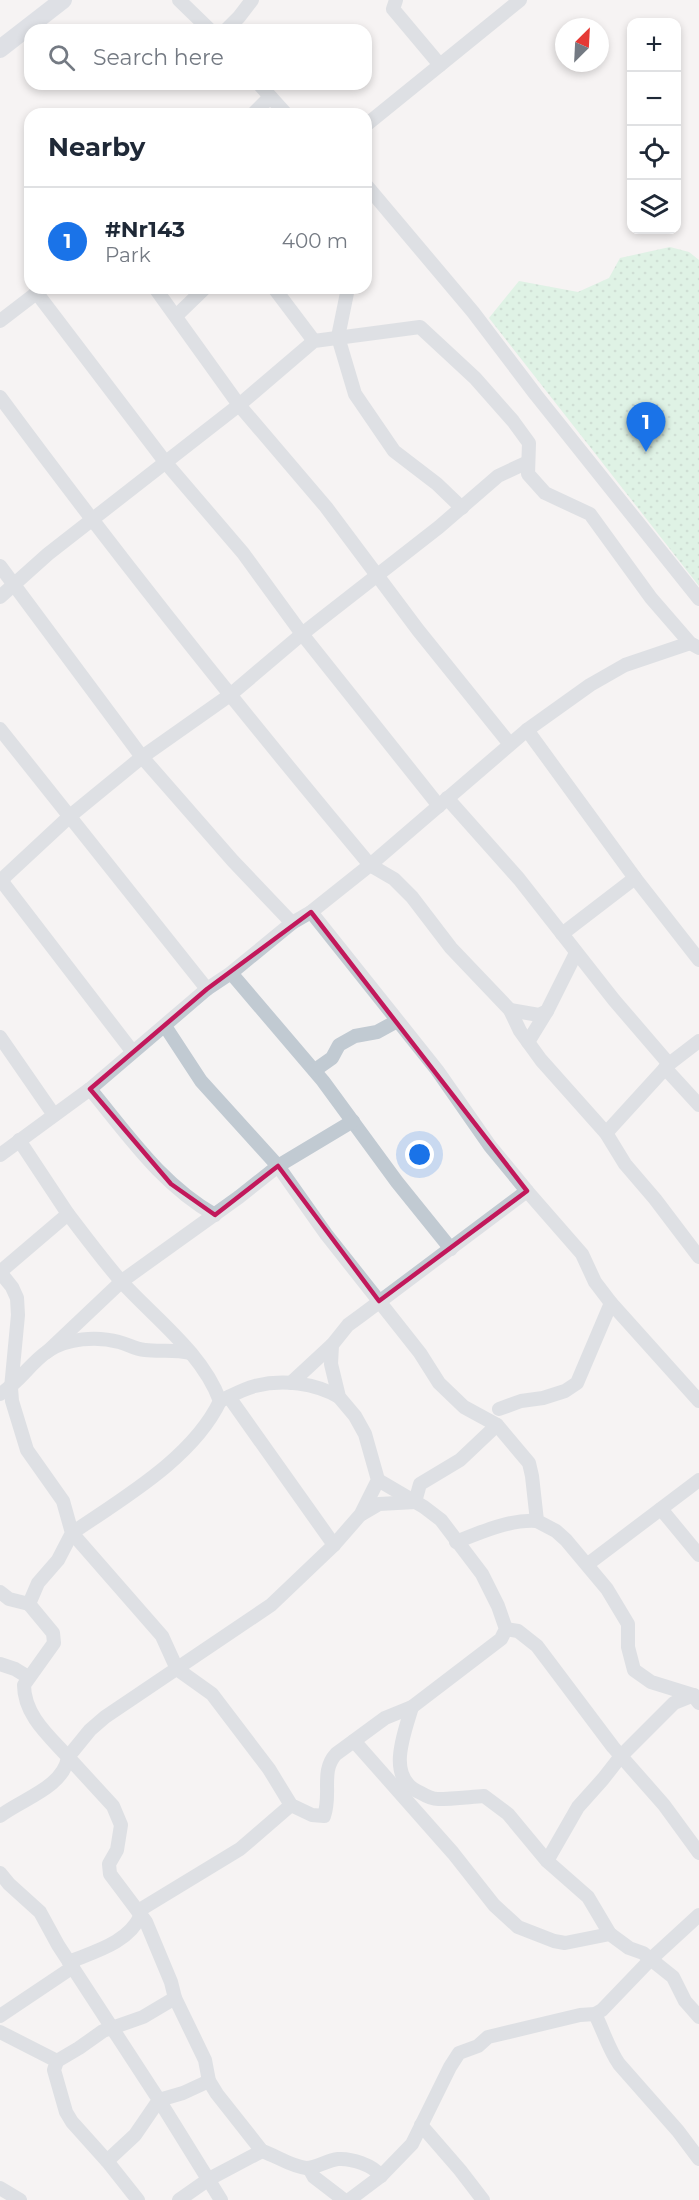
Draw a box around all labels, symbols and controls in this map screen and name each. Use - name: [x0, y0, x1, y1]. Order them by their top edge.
- north arrow: [555, 18, 609, 72]
- map controls: [627, 18, 681, 234]
- button: +: [627, 18, 681, 72]
- search box: [24, 24, 372, 90]
- icon: search: [45, 41, 78, 74]
- text: Search here: [93, 44, 224, 71]
- button: −: [627, 72, 681, 126]
- button: locate: [627, 126, 681, 180]
- text: Nearby: [48, 131, 145, 163]
- button: layers: [627, 180, 681, 234]
- text: #Nr143: [105, 216, 185, 243]
- text: 1: [64, 229, 71, 253]
- text: 400 m: [282, 229, 348, 253]
- text: Park: [105, 243, 151, 267]
- pin: 1: [626, 402, 666, 452]
- your location: [405, 1140, 434, 1169]

